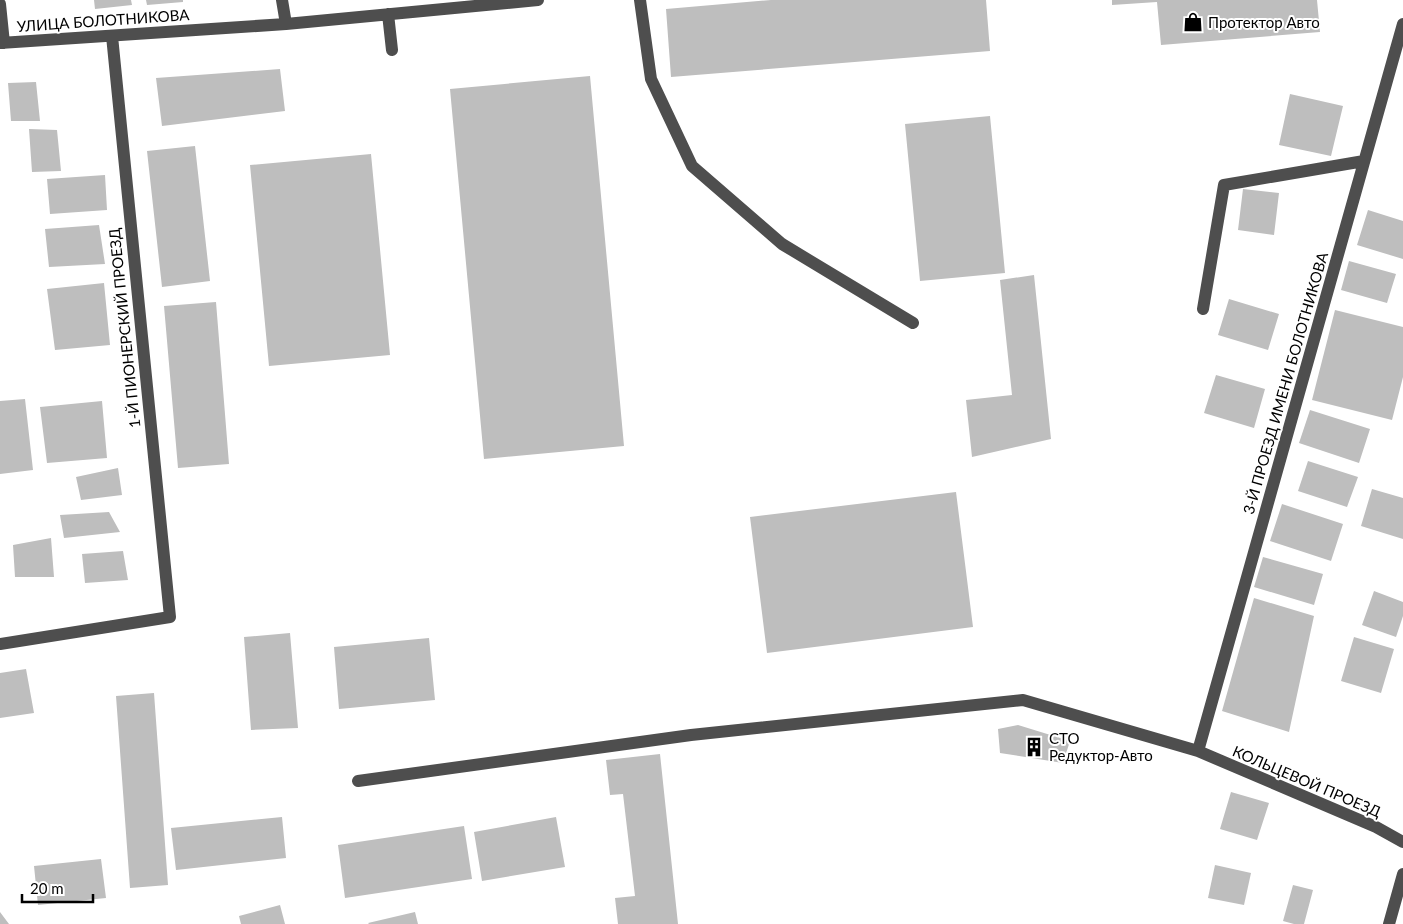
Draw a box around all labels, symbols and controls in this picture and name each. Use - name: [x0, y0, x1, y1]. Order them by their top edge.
- street label: УЛИЦА БОЛОТНИКОВА: [16, 5, 191, 35]
- shop icon: Протектор Авто: [1182, 11, 1204, 33]
- place label: Протектор Авто: [1208, 13, 1320, 31]
- street label: 1-Й ПИОНЕРСКИЙ ПРОЕЗД: [105, 227, 143, 429]
- street label: 3-Й ПРОЕЗД ИМЕНИ БОЛОТНИКОВА: [1239, 249, 1331, 516]
- place label: СТО Редуктор-Авто: [1049, 729, 1153, 764]
- building icon: СТО Редуктор-Авто: [1023, 736, 1045, 758]
- street label: КОЛЬЦЕВОЙ ПРОЕЗД: [1230, 742, 1384, 821]
- scale bar: [22, 872, 94, 904]
- text: 20 m: [30, 879, 64, 897]

